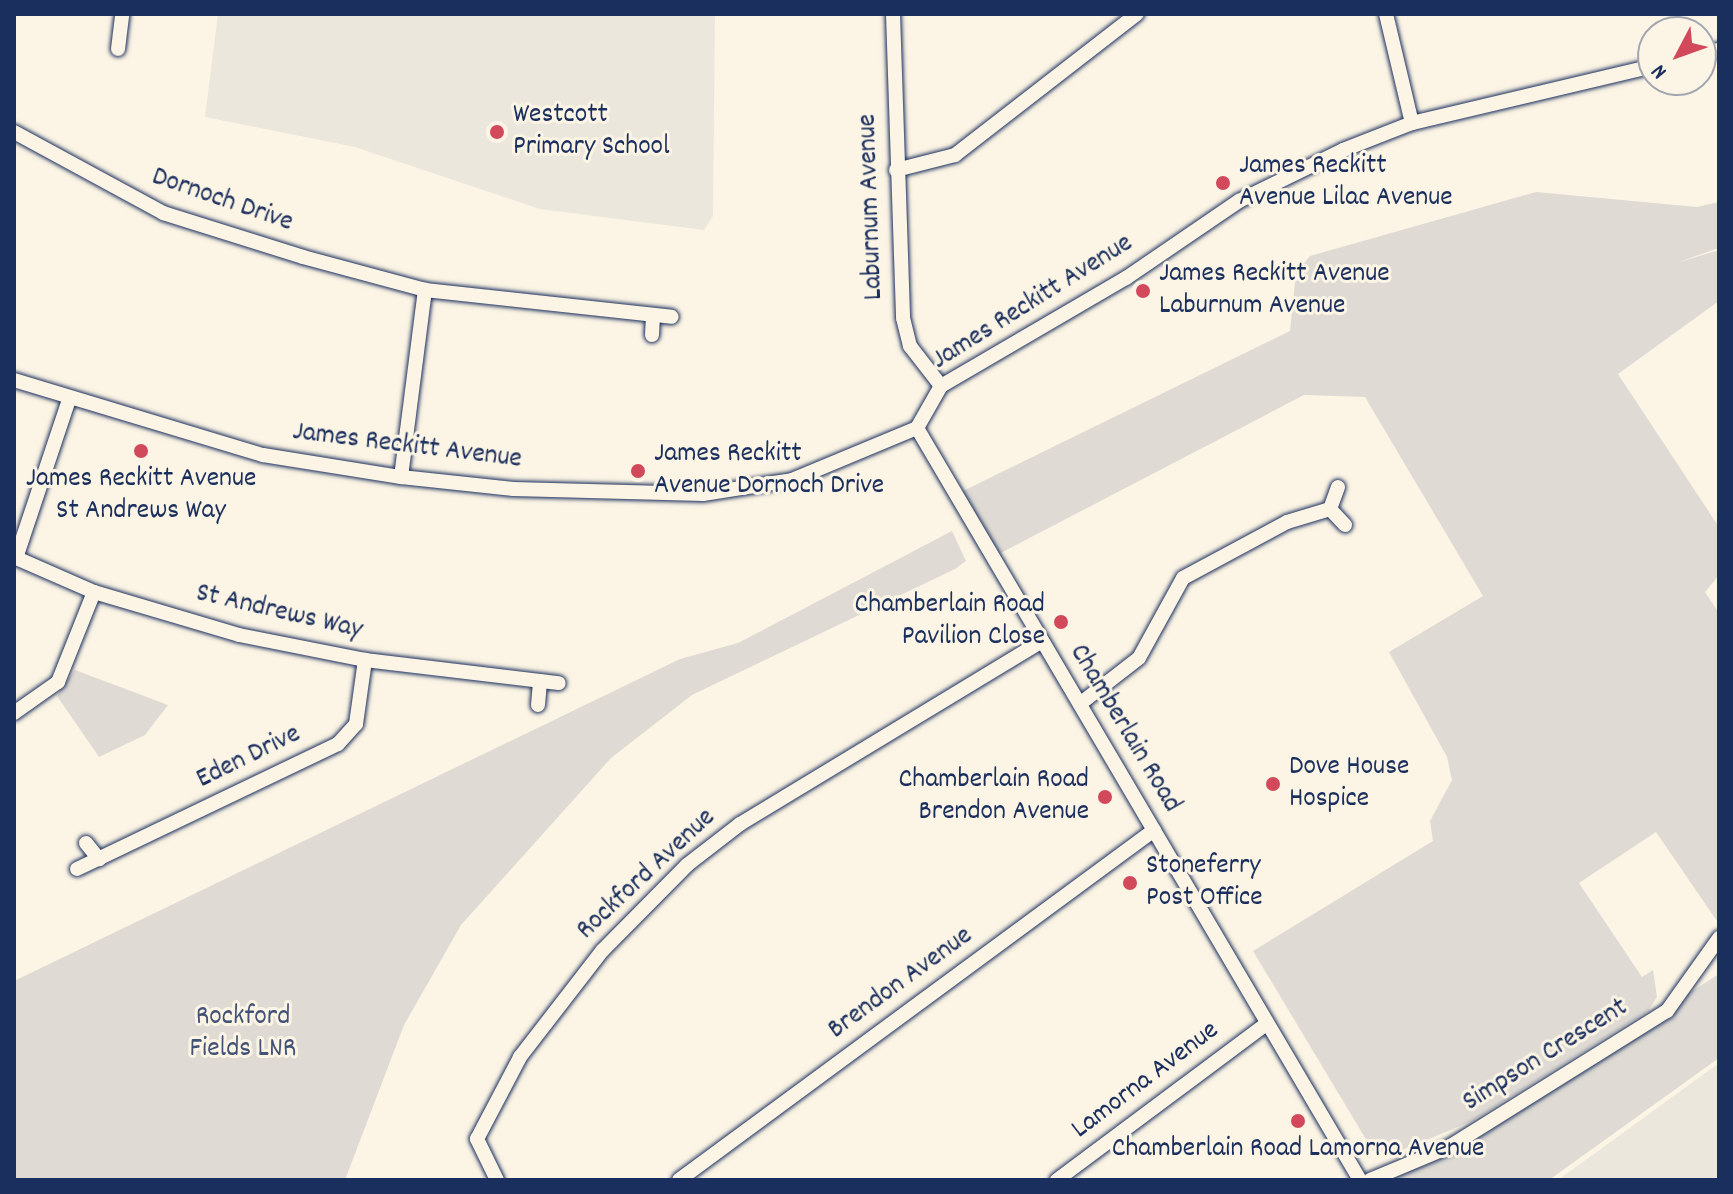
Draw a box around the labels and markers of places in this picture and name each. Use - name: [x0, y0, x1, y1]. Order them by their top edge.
- place label: Westcott Primary School: [513, 99, 670, 165]
- marker: Westcott Primary School: [488, 123, 506, 141]
- place label: James Reckitt Avenue Lilac Avenue: [1239, 150, 1453, 216]
- marker: James Reckitt Avenue Lilac Avenue: [1214, 174, 1232, 192]
- place label: James Reckitt Avenue Laburnum Avenue: [1159, 258, 1390, 324]
- marker: James Reckitt Avenue Laburnum Avenue: [1134, 282, 1152, 300]
- place label: James Reckitt Avenue Dornoch Drive: [654, 438, 884, 504]
- marker: James Reckitt Avenue St Andrews Way: [132, 442, 150, 460]
- marker: James Reckitt Avenue Dornoch Drive: [629, 462, 647, 480]
- place label: James Reckitt Avenue St Andrews Way: [26, 463, 256, 529]
- place label: Chamberlain Road Pavilion Close: [855, 589, 1045, 655]
- marker: Chamberlain Road Pavilion Close: [1052, 613, 1070, 631]
- place label: Dove House Hospice: [1289, 751, 1409, 817]
- place label: Chamberlain Road Brendon Avenue: [899, 764, 1089, 830]
- marker: Dove House Hospice: [1264, 775, 1282, 793]
- marker: Chamberlain Road Brendon Avenue: [1096, 788, 1114, 806]
- place label: Stoneferry Post Office: [1146, 850, 1263, 916]
- marker: Stoneferry Post Office: [1121, 874, 1139, 892]
- marker: Chamberlain Road Lamorna Avenue: [1289, 1112, 1307, 1130]
- place label: Chamberlain Road Lamorna Avenue: [1112, 1133, 1484, 1167]

